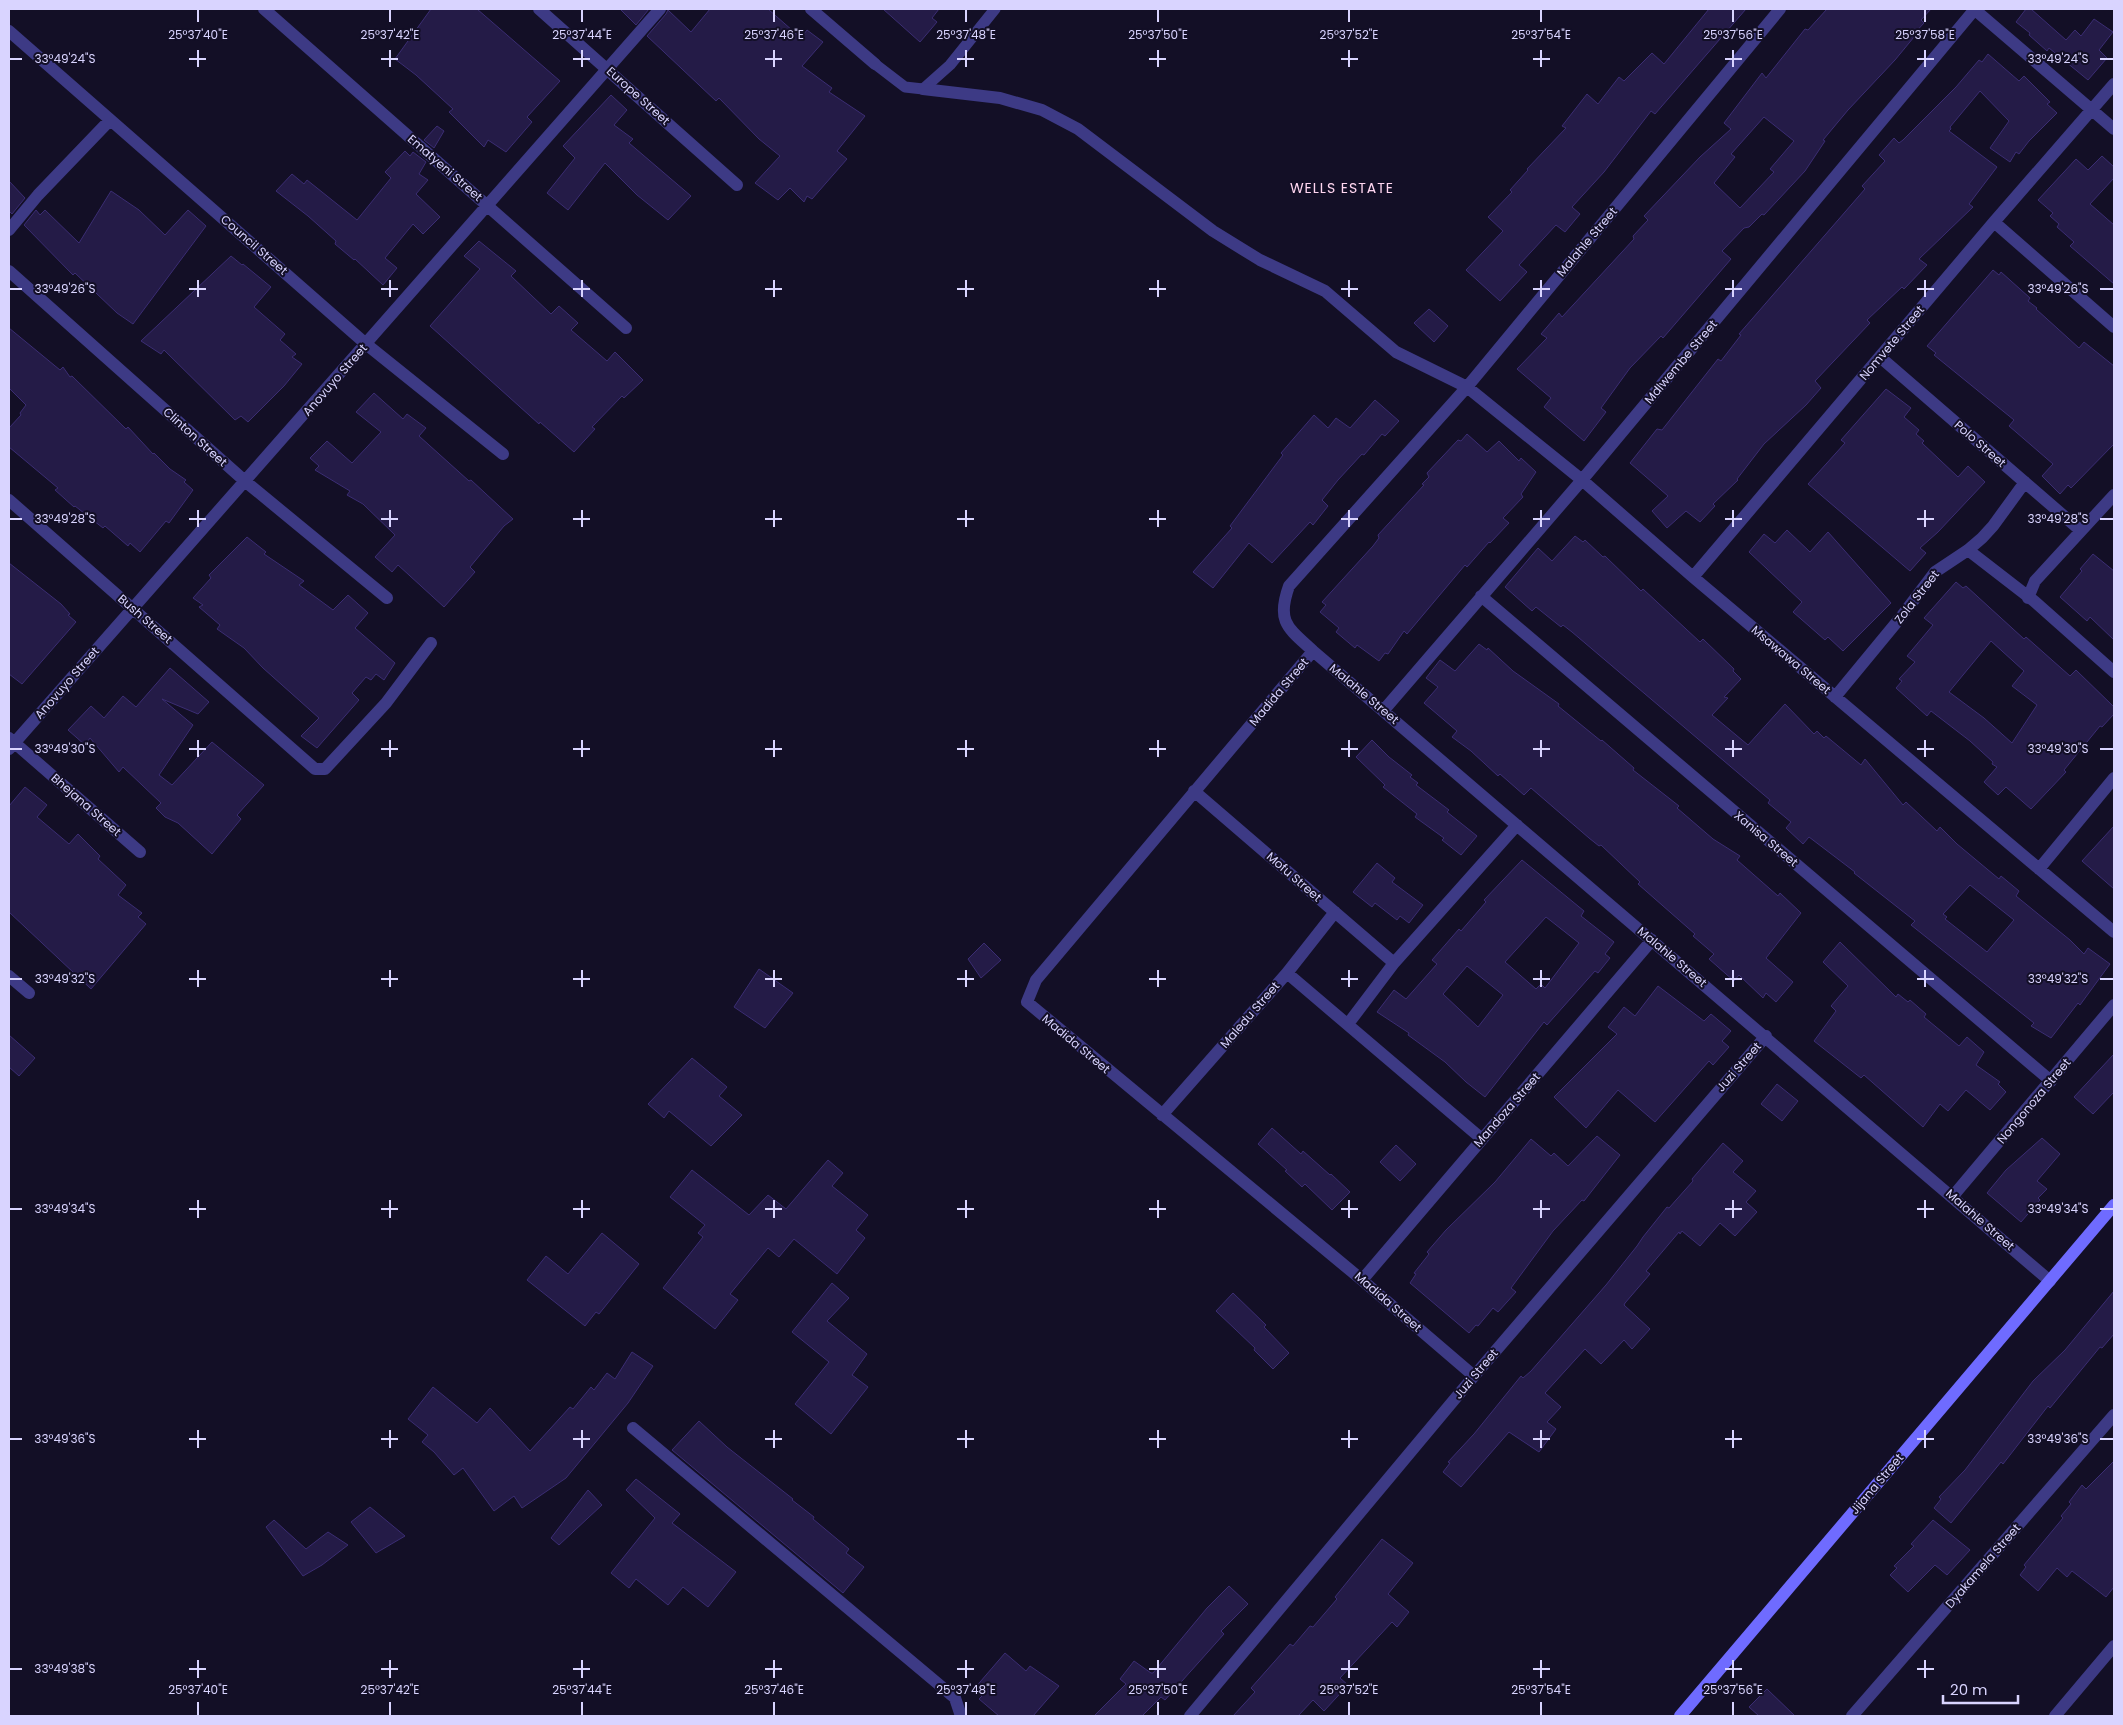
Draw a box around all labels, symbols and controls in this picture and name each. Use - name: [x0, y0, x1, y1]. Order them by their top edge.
- text: 25°37'40"E: [168, 26, 228, 43]
- text: 25°37'42"E: [361, 26, 420, 43]
- text: 25°37'44"E: [552, 26, 612, 43]
- text: 25°37'46"E: [744, 26, 804, 43]
- text: 25°37'48"E: [936, 26, 996, 43]
- text: 25°37'50"E: [1128, 26, 1188, 43]
- text: 25°37'52"E: [1320, 26, 1378, 43]
- text: 25°37'54"E: [1511, 26, 1571, 43]
- text: 25°37'56"E: [1703, 26, 1763, 43]
- text: 25°37'58"E: [1895, 26, 1955, 43]
- text: 33°49'24"S: [34, 50, 96, 67]
- text: 33°49'24"S: [2027, 50, 2089, 67]
- street label: Europe Street: [603, 63, 674, 129]
- street label: Ematyeni Street: [404, 130, 486, 205]
- district label: WELLS ESTATE: [1290, 178, 1394, 198]
- street label: Malahle Street: [1552, 203, 1621, 280]
- street label: Council Street: [217, 211, 292, 279]
- text: 33°49'26"S: [34, 280, 96, 297]
- text: 33°49'26"S: [2027, 280, 2089, 297]
- street label: Nomvete Street: [1855, 302, 1928, 384]
- street label: Mdlwembe Street: [1640, 316, 1721, 407]
- street label: Anovuyo Street: [298, 340, 371, 419]
- street label: Clinton Street: [160, 403, 231, 470]
- street label: Polo Street: [1951, 416, 2010, 471]
- text: 33°49'28"S: [34, 510, 96, 527]
- text: 33°49'28"S: [2027, 510, 2089, 527]
- street label: Zola Street: [1890, 566, 1943, 627]
- street label: Bush Street: [114, 590, 176, 647]
- street label: Msawawa Street: [1748, 621, 1835, 698]
- street label: Anovuyo Street: [30, 643, 103, 722]
- street label: Madida Street: [1245, 654, 1312, 729]
- street label: Malahle Street: [1326, 659, 1403, 728]
- text: 33°49'30"S: [34, 740, 96, 757]
- text: 33°49'30"S: [2027, 740, 2089, 757]
- street label: Bhejana Street: [48, 769, 125, 840]
- street label: Xanisa Street: [1731, 807, 1802, 870]
- street label: Mofu Street: [1263, 848, 1326, 905]
- street label: Malahle Street: [1634, 922, 1711, 991]
- text: 33°49'32"S: [35, 970, 95, 987]
- text: 33°49'32"S: [2028, 970, 2088, 987]
- street label: Maledu Street: [1216, 978, 1283, 1052]
- street label: Madida Street: [1039, 1010, 1114, 1077]
- street label: Juzi Street: [1712, 1038, 1765, 1095]
- street label: Nongonoza Street: [1993, 1054, 2074, 1147]
- street label: Mandoza Street: [1469, 1069, 1544, 1151]
- street label: Malahle Street: [1942, 1185, 2018, 1254]
- text: 33°49'34"S: [34, 1200, 96, 1217]
- text: 33°49'34"S: [2027, 1200, 2089, 1217]
- street label: Madida Street: [1351, 1268, 1426, 1336]
- street label: Juzi Street: [1450, 1345, 1502, 1402]
- text: 33°49'36"S: [34, 1430, 96, 1447]
- text: 33°49'36"S: [2027, 1430, 2089, 1447]
- street label: Jijana Street: [1846, 1450, 1907, 1518]
- street label: Dyakamela Street: [1941, 1520, 2024, 1612]
- text: 33°49'38"S: [34, 1660, 96, 1677]
- scale bar: [1943, 1672, 2018, 1704]
- text: 20 m: [1950, 1679, 1988, 1700]
- text: 25°37'40"E: [168, 1681, 228, 1698]
- text: 25°37'42"E: [361, 1681, 420, 1698]
- text: 25°37'44"E: [552, 1681, 612, 1698]
- text: 25°37'46"E: [744, 1681, 804, 1698]
- text: 25°37'48"E: [936, 1681, 996, 1698]
- text: 25°37'50"E: [1128, 1681, 1188, 1698]
- text: 25°37'52"E: [1320, 1681, 1378, 1698]
- text: 25°37'54"E: [1511, 1681, 1571, 1698]
- text: 25°37'56"E: [1703, 1681, 1763, 1698]

